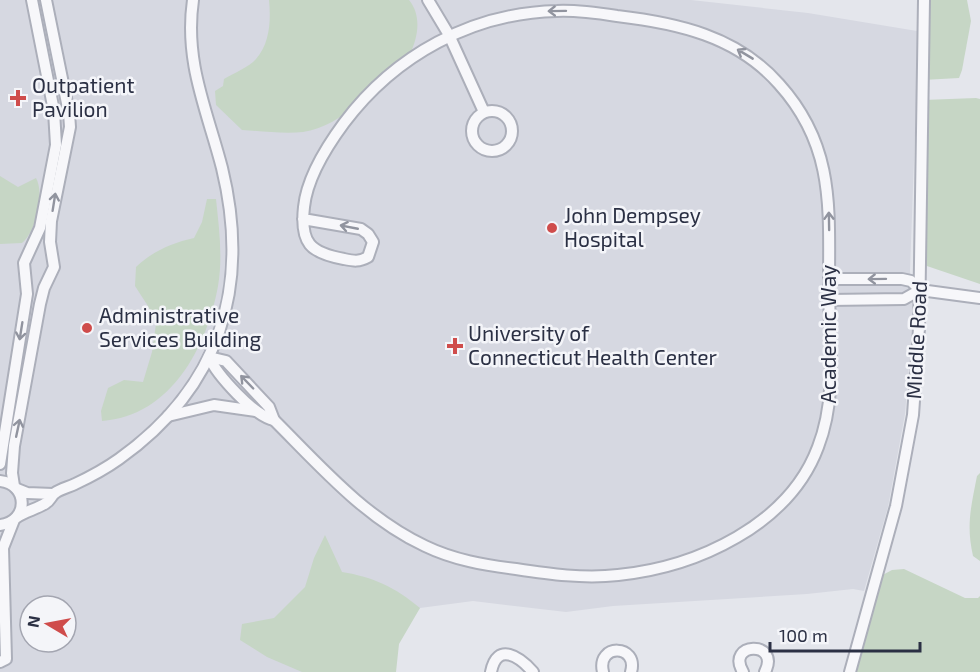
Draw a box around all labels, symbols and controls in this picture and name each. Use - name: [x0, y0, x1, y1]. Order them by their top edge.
- one-way arrow: [548, 5, 568, 17]
- one-way arrow: [737, 48, 754, 60]
- place label: Outpatient Pavilion: [32, 72, 134, 121]
- marker: Outpatient Pavilion: [9, 89, 27, 107]
- one-way arrow: [49, 192, 60, 212]
- place label: John Dempsey Hospital: [564, 202, 701, 251]
- one-way arrow: [823, 211, 835, 231]
- one-way arrow: [340, 221, 359, 232]
- marker: John Dempsey Hospital: [545, 221, 559, 235]
- street label: Academic Way: [815, 265, 840, 403]
- one-way arrow: [867, 273, 887, 285]
- street label: Middle Road: [900, 280, 931, 400]
- place label: Administrative Services Building: [99, 302, 261, 351]
- one-way arrow: [15, 320, 26, 340]
- place label: University of Connecticut Health Center: [468, 320, 718, 369]
- marker: Administrative Services Building: [80, 321, 94, 335]
- marker: University of Connecticut Health Center: [446, 337, 464, 355]
- one-way arrow: [240, 375, 254, 390]
- one-way arrow: [13, 419, 24, 439]
- north arrow: [18, 594, 78, 654]
- text: N: [22, 614, 43, 629]
- scale bar: [770, 615, 920, 653]
- text: 100 m: [779, 624, 828, 646]

